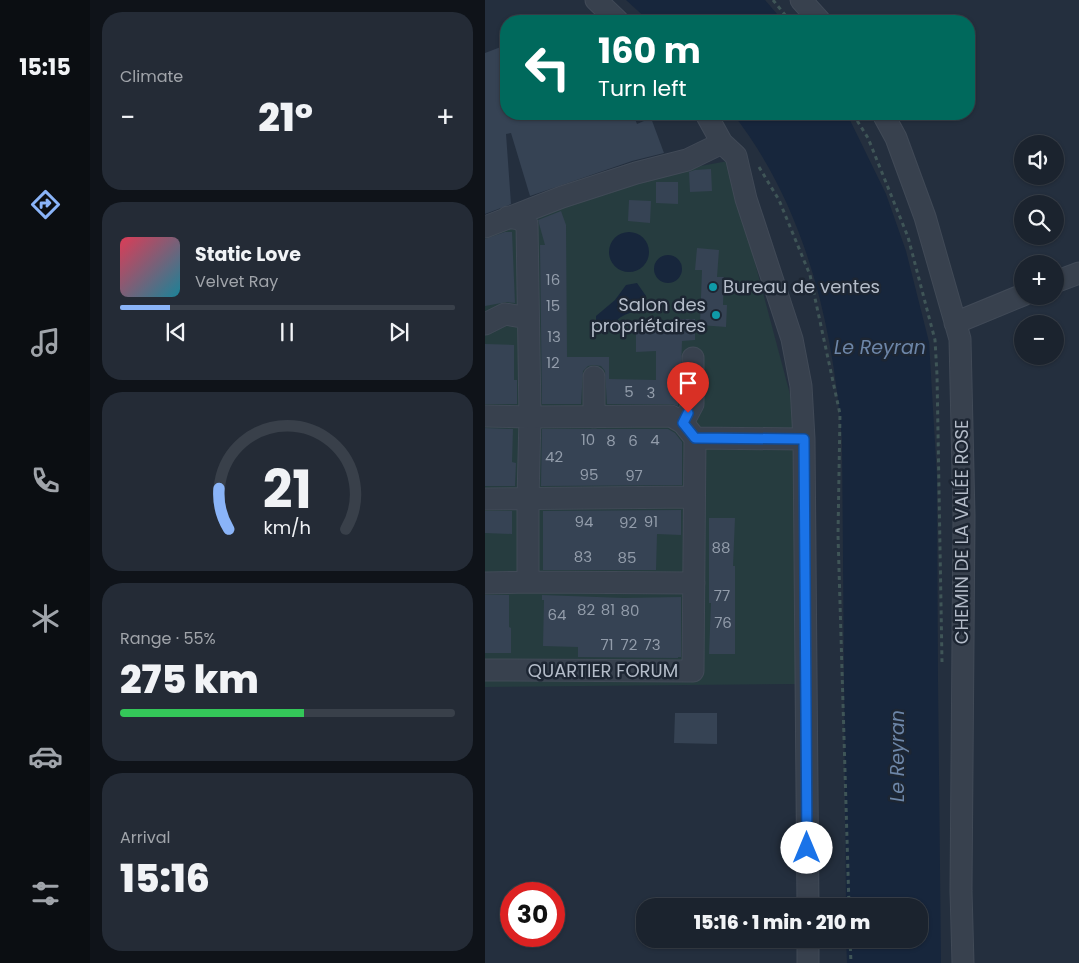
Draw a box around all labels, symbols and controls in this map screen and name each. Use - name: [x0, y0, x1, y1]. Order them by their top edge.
- text: 160 m: [598, 26, 701, 75]
- icon: left: [515, 35, 580, 100]
- text: 15:15: [19, 52, 71, 83]
- text: Climate: [120, 65, 183, 88]
- text: Turn left: [598, 73, 686, 104]
- text: 21°: [258, 91, 313, 144]
- text: −: [120, 98, 135, 137]
- text: +: [436, 98, 455, 137]
- map controls: [1014, 135, 1064, 365]
- button: sound: [1014, 135, 1064, 185]
- icon: directions: [28, 187, 63, 222]
- button: search: [1014, 195, 1064, 245]
- text: Static Love: [195, 241, 301, 268]
- button: +: [1014, 255, 1064, 305]
- house number: 16: [546, 269, 560, 290]
- text: Velvet Ray: [195, 270, 278, 293]
- place label: Bureau de ventes: [723, 274, 880, 299]
- marker: Bureau de ventes: [707, 281, 719, 293]
- place label: Salon des propriétaires: [591, 292, 706, 338]
- house number: 15: [546, 295, 560, 316]
- marker: Salon des propriétaires: [710, 309, 722, 321]
- button: −: [1014, 315, 1064, 365]
- icon: previous: [162, 318, 190, 346]
- icon: pause: [273, 318, 301, 346]
- icon: next: [385, 318, 413, 346]
- icon: music: [28, 325, 63, 360]
- house number: 13: [547, 326, 561, 347]
- water label: Le Reyran: [834, 334, 926, 361]
- house number: 12: [546, 352, 560, 373]
- pin: [667, 362, 709, 413]
- icon: arrive: [674, 369, 702, 397]
- house number: 5: [624, 381, 634, 402]
- house number: 3: [647, 382, 655, 403]
- street label: CHEMIN DE LA VALÉE ROSE: [949, 420, 974, 644]
- house number: 10: [581, 429, 595, 450]
- house number: 4: [650, 429, 660, 450]
- house number: 8: [606, 430, 616, 451]
- house number: 6: [628, 430, 638, 451]
- house number: 42: [545, 446, 563, 467]
- text: 21: [263, 453, 312, 526]
- icon: phone: [28, 463, 63, 498]
- house number: 95: [580, 464, 598, 485]
- house number: 97: [625, 465, 643, 486]
- house number: 94: [575, 511, 593, 532]
- house number: 91: [644, 511, 658, 532]
- house number: 92: [619, 512, 637, 533]
- text: km/h: [264, 515, 311, 540]
- house number: 88: [712, 537, 730, 558]
- house number: 83: [574, 546, 592, 567]
- house number: 85: [618, 547, 636, 568]
- house number: 77: [714, 585, 730, 606]
- house number: 82: [577, 599, 595, 620]
- house number: 81: [601, 599, 615, 620]
- house number: 80: [621, 600, 639, 621]
- icon: climate: [28, 601, 63, 636]
- house number: 64: [548, 604, 566, 625]
- house number: 76: [714, 612, 732, 633]
- text: Range · 55%: [120, 627, 216, 650]
- house number: 71: [601, 634, 614, 655]
- house number: 72: [621, 634, 637, 655]
- house number: 73: [643, 634, 661, 655]
- text: 275 km: [120, 653, 259, 706]
- street label: QUARTIER FORUM: [528, 658, 678, 683]
- water label: Le Reyran: [884, 710, 911, 802]
- icon: car: [28, 739, 63, 774]
- position arrow: [780, 821, 832, 873]
- text: Arrival: [120, 826, 170, 849]
- text: 15:16: [120, 852, 210, 905]
- icon: filters: [28, 876, 63, 911]
- speed limit sign: 30: [500, 882, 565, 947]
- text: 15:16 · 1 min · 210 m: [694, 909, 870, 936]

